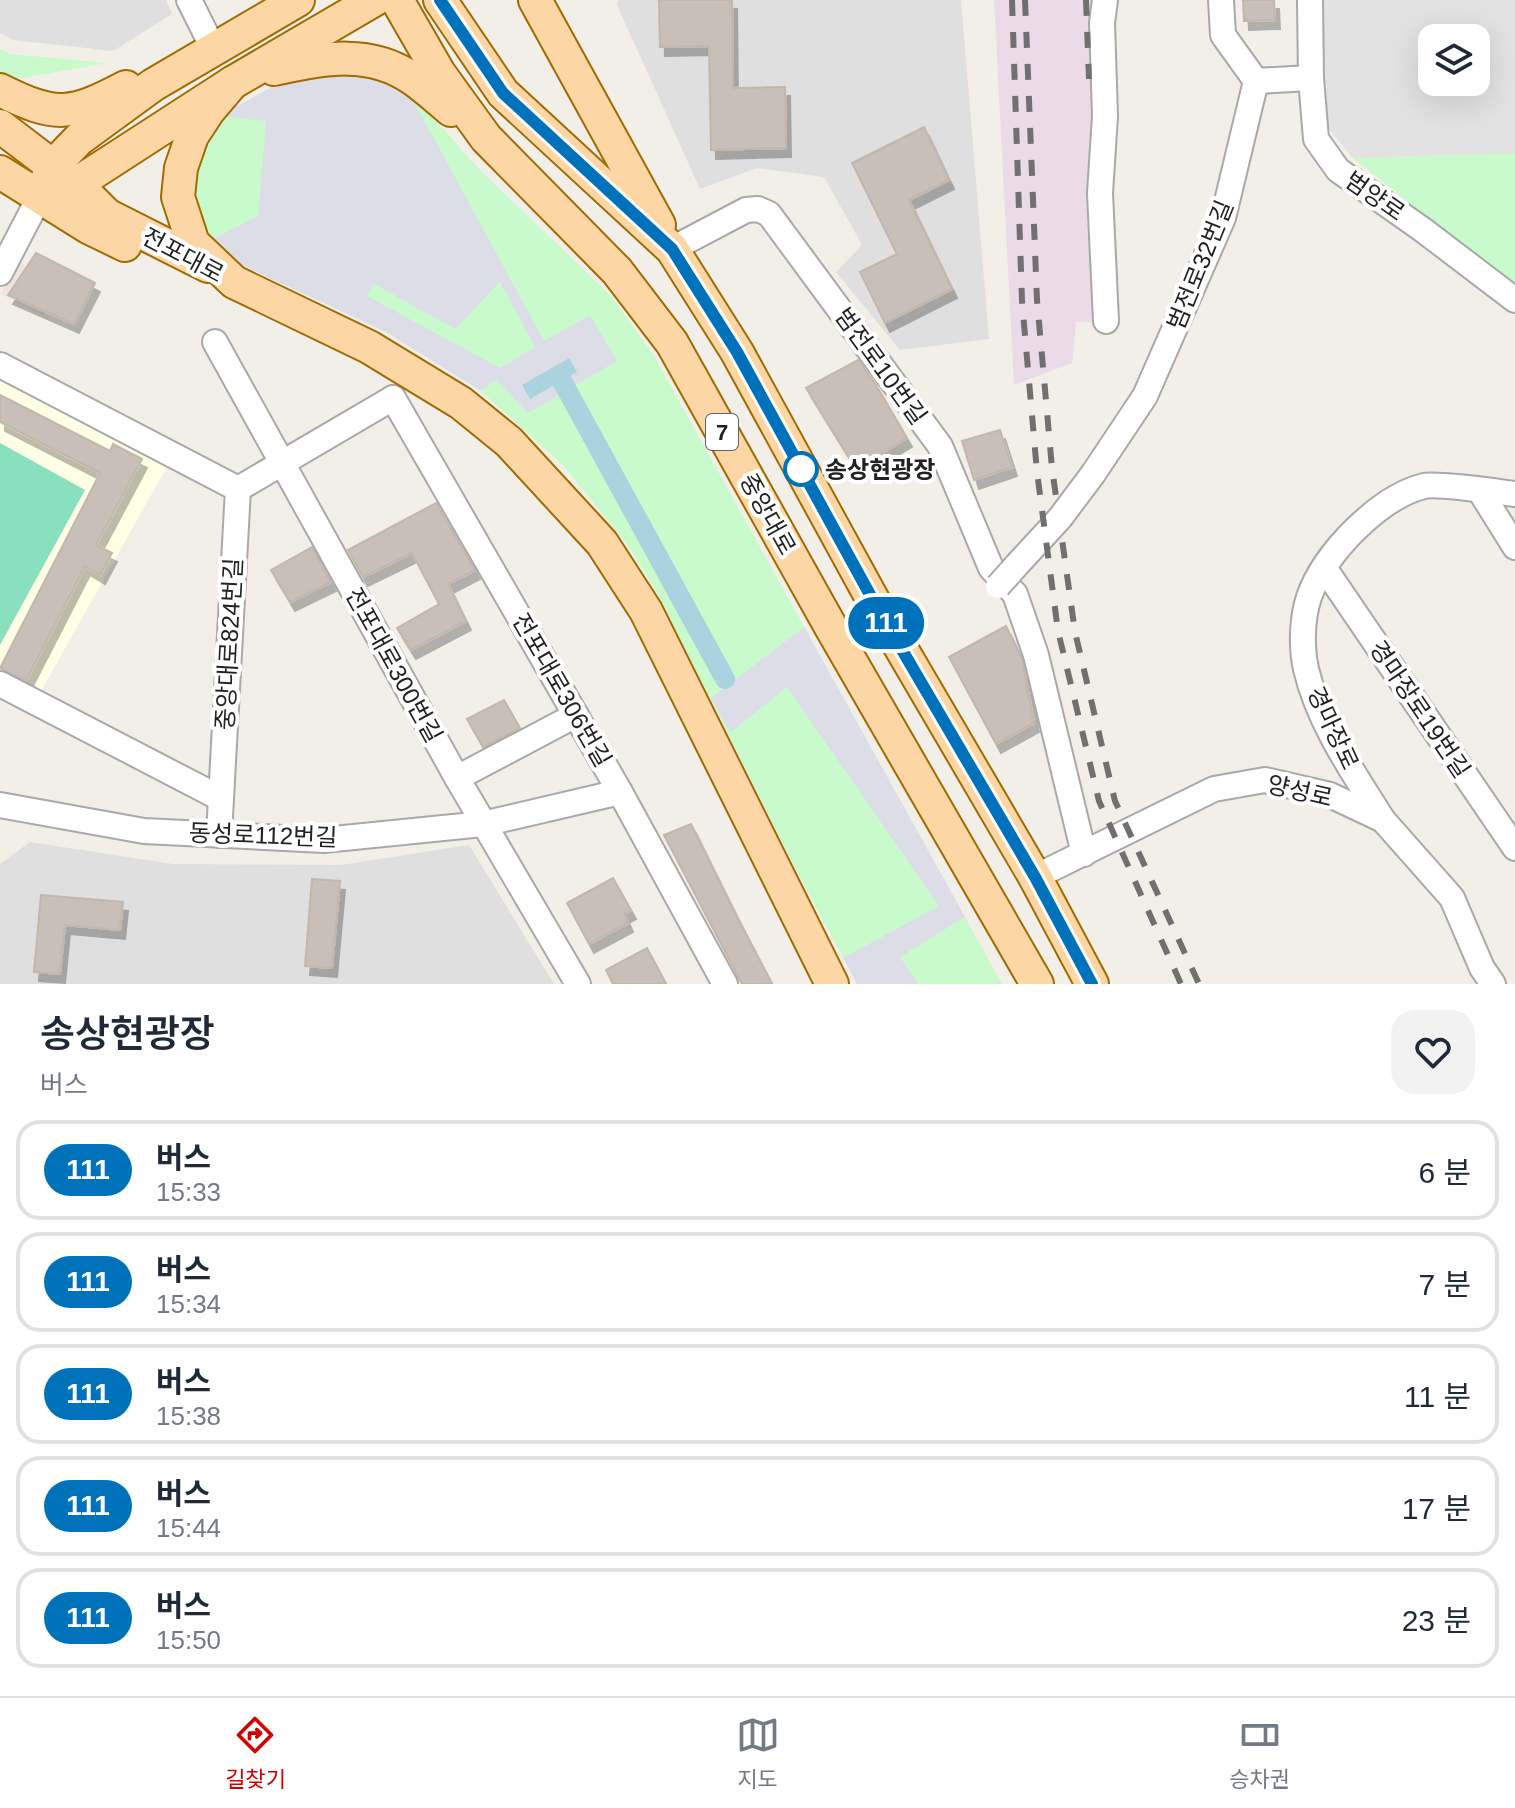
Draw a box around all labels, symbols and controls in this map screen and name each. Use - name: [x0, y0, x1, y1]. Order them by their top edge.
- map controls: [1418, 24, 1490, 96]
- button: layers: [1418, 24, 1490, 96]
- street label: 범양로: [1340, 166, 1410, 226]
- street label: 범전로32번길: [1162, 196, 1238, 334]
- street label: 전포대로: [138, 222, 228, 288]
- street label: 범전로10번길: [830, 303, 932, 429]
- road number: 7: [706, 414, 738, 450]
- marker: 송상현광장: [784, 452, 818, 486]
- place label: 송상현광장: [825, 456, 935, 483]
- street label: 중앙대로: [735, 469, 801, 559]
- street label: 중앙대로824번길: [211, 557, 247, 731]
- street label: 전포대로300번길: [340, 583, 448, 747]
- line badge: 111: [840, 597, 932, 649]
- text: 111: [864, 607, 908, 638]
- street label: 전포대로306번길: [507, 609, 617, 771]
- street label: 경마장로19번길: [1364, 635, 1476, 783]
- street label: 경마장로: [1302, 682, 1364, 774]
- street label: 양성로: [1265, 770, 1335, 812]
- street label: 동성로112번길: [188, 819, 338, 851]
- button: heart: [1391, 1010, 1475, 1094]
- text: 송상현광장: [40, 1013, 215, 1055]
- text: 버스: [40, 1070, 88, 1100]
- text: 버스: [156, 1141, 211, 1174]
- text: 111: [66, 1154, 110, 1185]
- text: 6 분: [1418, 1156, 1471, 1189]
- text: 15:33: [156, 1177, 221, 1207]
- text: 버스: [156, 1253, 211, 1286]
- text: 111: [66, 1266, 110, 1297]
- text: 7 분: [1418, 1268, 1471, 1301]
- text: 15:34: [156, 1289, 221, 1319]
- text: 버스: [156, 1365, 211, 1398]
- text: 111: [66, 1378, 110, 1409]
- text: 11 분: [1404, 1380, 1471, 1413]
- text: 15:38: [156, 1401, 221, 1431]
- text: 버스: [156, 1477, 211, 1510]
- text: 111: [66, 1490, 110, 1521]
- text: 17 분: [1402, 1492, 1471, 1525]
- text: 15:44: [156, 1513, 221, 1543]
- text: 버스: [156, 1589, 211, 1622]
- text: 111: [66, 1602, 110, 1633]
- text: 23 분: [1402, 1604, 1471, 1637]
- text: 15:50: [156, 1625, 221, 1655]
- tab: 길찾기: [225, 1713, 286, 1793]
- tab: 지도: [736, 1713, 780, 1793]
- tab: 승차권: [1229, 1713, 1290, 1793]

